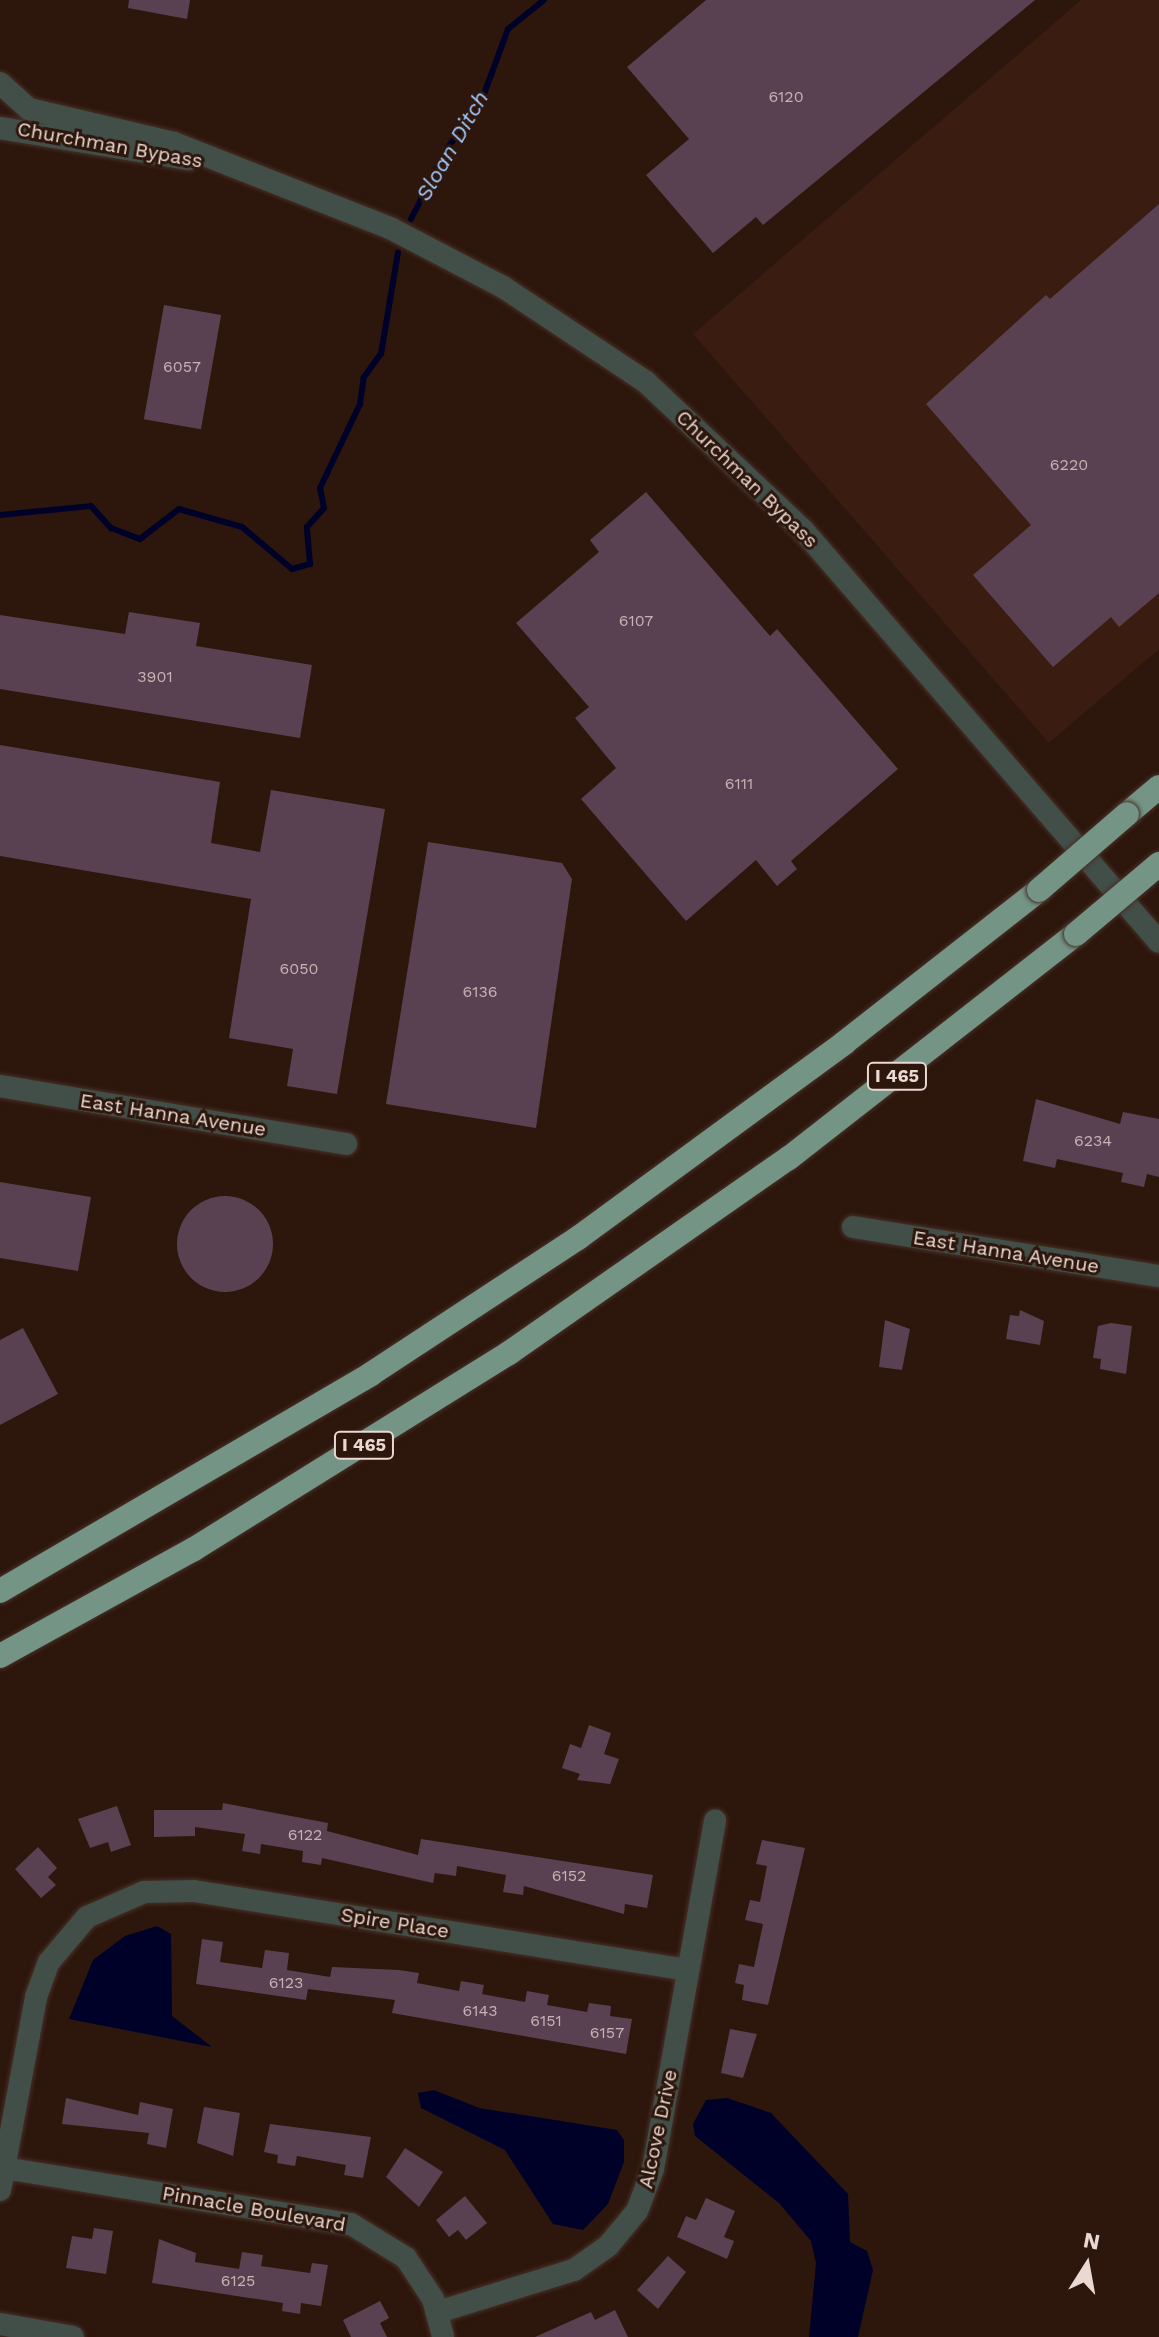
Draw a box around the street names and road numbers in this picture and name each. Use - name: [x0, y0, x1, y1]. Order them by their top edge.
- street label: Churchman Bypass: [15, 117, 205, 173]
- street label: Churchman Bypass: [671, 405, 823, 553]
- road number: I 465: [865, 1062, 929, 1090]
- street label: East Hanna Avenue: [78, 1088, 268, 1142]
- street label: East Hanna Avenue: [911, 1225, 1101, 1279]
- road number: I 465: [332, 1431, 396, 1459]
- street label: Spire Place: [339, 1903, 451, 1943]
- street label: Alcove Drive: [634, 2067, 682, 2191]
- street label: Pinnacle Boulevard: [160, 2181, 348, 2237]

